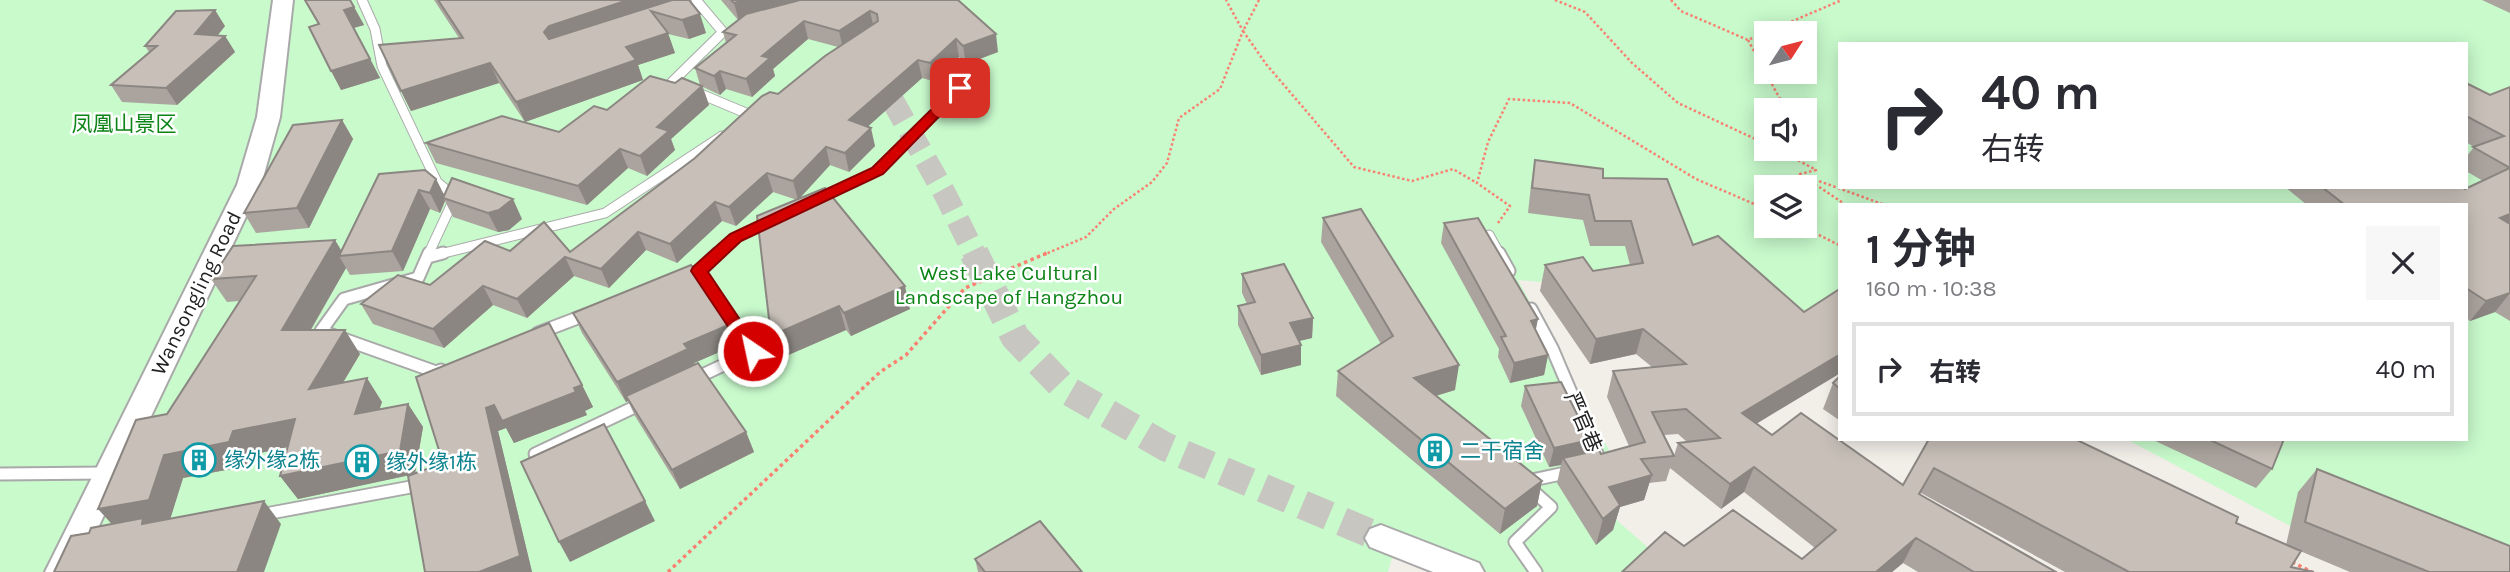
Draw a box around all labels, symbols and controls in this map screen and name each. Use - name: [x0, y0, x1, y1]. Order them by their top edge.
- north arrow: [1754, 21, 1816, 84]
- map controls: [1754, 21, 1817, 238]
- pin: [930, 58, 990, 118]
- text: 40 m: [1981, 64, 2100, 121]
- icon: arrive: [941, 69, 979, 107]
- icon: right: [1866, 70, 1957, 161]
- button: sound: [1754, 98, 1817, 161]
- park label: 凤凰山景区: [72, 112, 177, 136]
- text: 右转: [1981, 131, 2045, 168]
- button: layers: [1754, 175, 1817, 238]
- street label: Wansongling Road: [146, 207, 246, 379]
- text: 1 分钟: [1866, 224, 1976, 274]
- button: close: [2366, 226, 2440, 300]
- park label: West Lake Cultural Landscape of Hangzhou: [895, 261, 1123, 309]
- text: 160 m · 10:38: [1866, 275, 1997, 302]
- position arrow: [716, 314, 790, 388]
- icon: right: [1870, 350, 1908, 388]
- text: 40 m: [2376, 354, 2436, 385]
- text: 右转: [1929, 357, 1981, 388]
- street label: 严官巷: [1560, 388, 1606, 456]
- building icon: 二干宿舍: [1416, 432, 1454, 470]
- place label: 二干宿舍: [1460, 439, 1544, 463]
- building icon: 缘外缘2栋: [180, 441, 218, 479]
- building icon: 缘外缘1栋: [343, 443, 381, 481]
- place label: 缘外缘2栋: [224, 448, 320, 472]
- place label: 缘外缘1栋: [386, 450, 477, 474]

